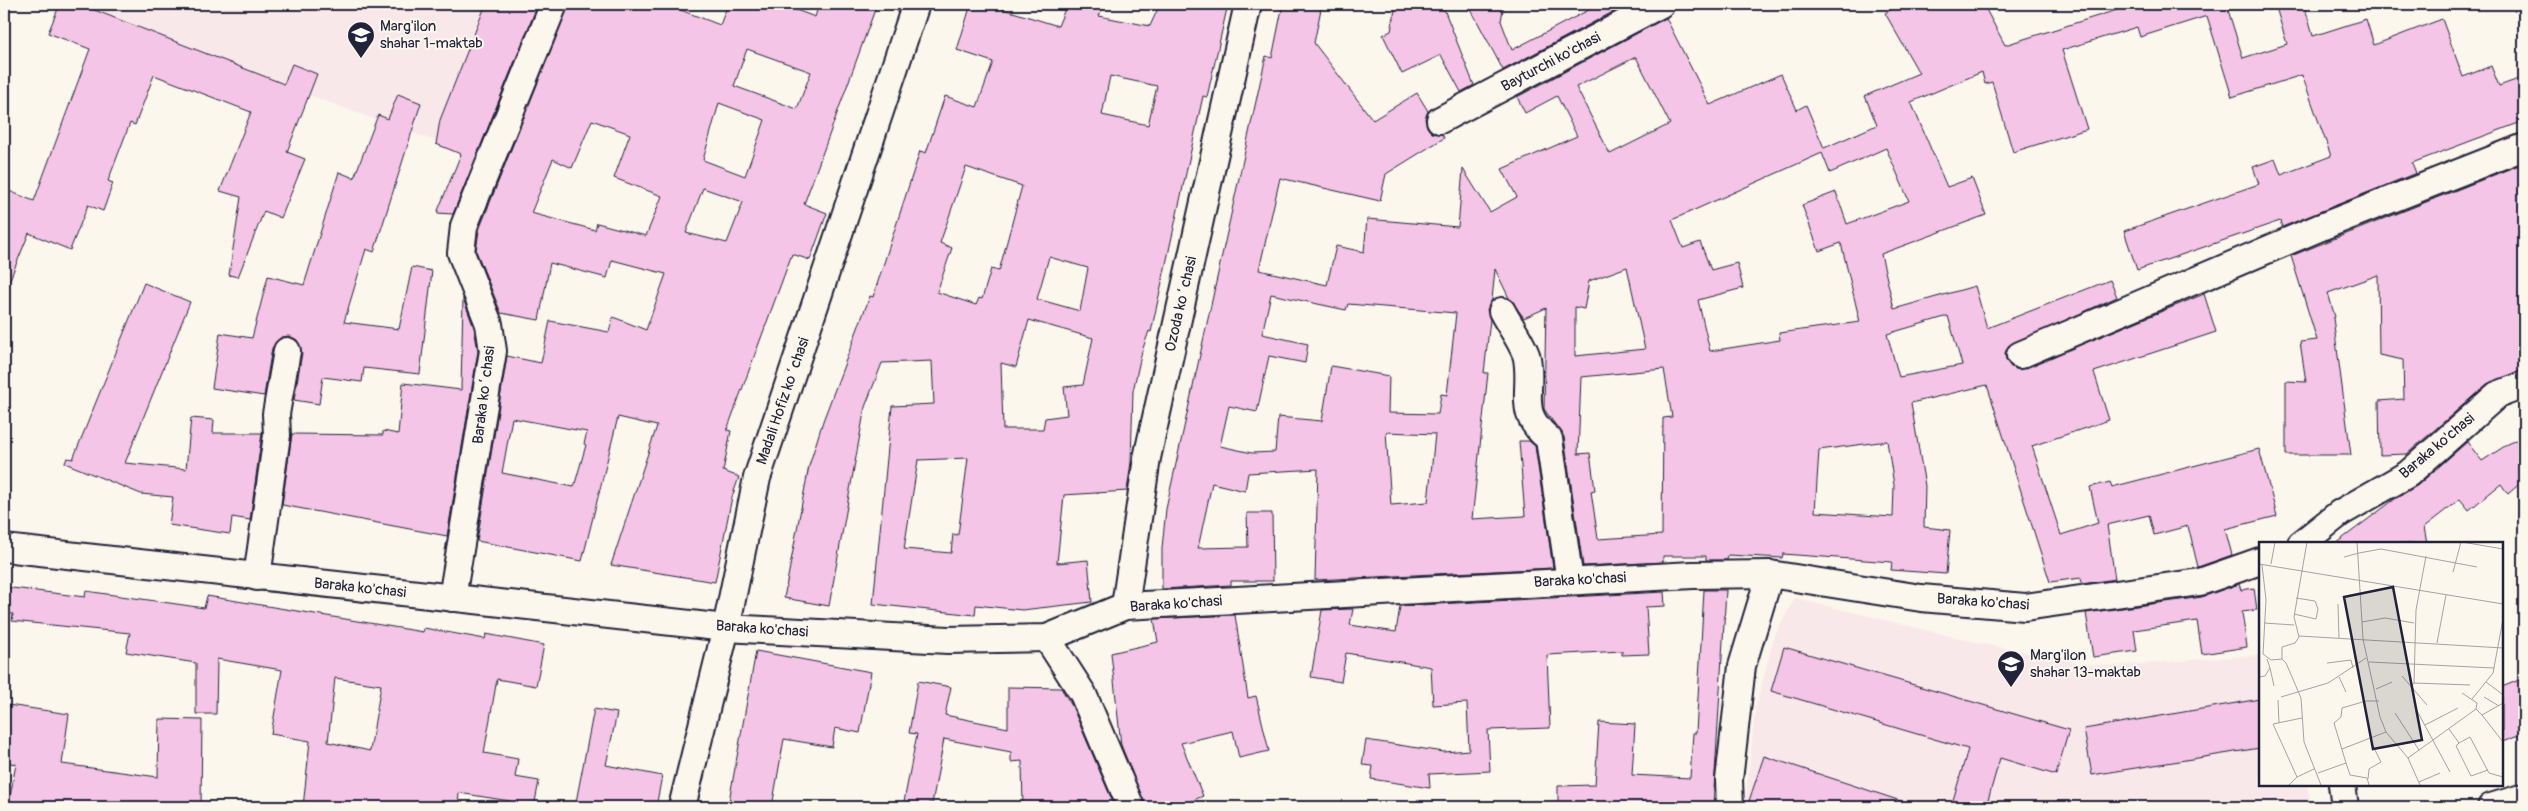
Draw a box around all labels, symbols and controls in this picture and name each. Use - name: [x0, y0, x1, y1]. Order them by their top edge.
- place label: Marg'ilon shahar 1-maktab: [380, 17, 483, 53]
- school or university icon: Marg'ilon shahar 1-maktab: [346, 20, 376, 59]
- street label: Bayturchi ko'chasi: [1498, 28, 1604, 96]
- street label: Ozoda koʻchasi: [1161, 254, 1201, 354]
- street label: Madali Hofiz koʻchasi: [752, 335, 814, 467]
- street label: Baraka koʻchasi: [469, 345, 499, 445]
- street label: Baraka ko'chasi: [2395, 409, 2479, 483]
- inset map: [2259, 542, 2503, 786]
- street label: Baraka ko'chasi: [1533, 568, 1627, 592]
- street label: Baraka ko'chasi: [313, 574, 407, 602]
- street label: Baraka ko'chasi: [1936, 589, 2030, 615]
- street label: Baraka ko'chasi: [1129, 591, 1223, 617]
- street label: Baraka ko'chasi: [715, 616, 809, 642]
- place label: Marg'ilon shahar 13-maktab: [2030, 646, 2141, 682]
- school or university icon: Marg'ilon shahar 13-maktab: [1996, 649, 2026, 688]

